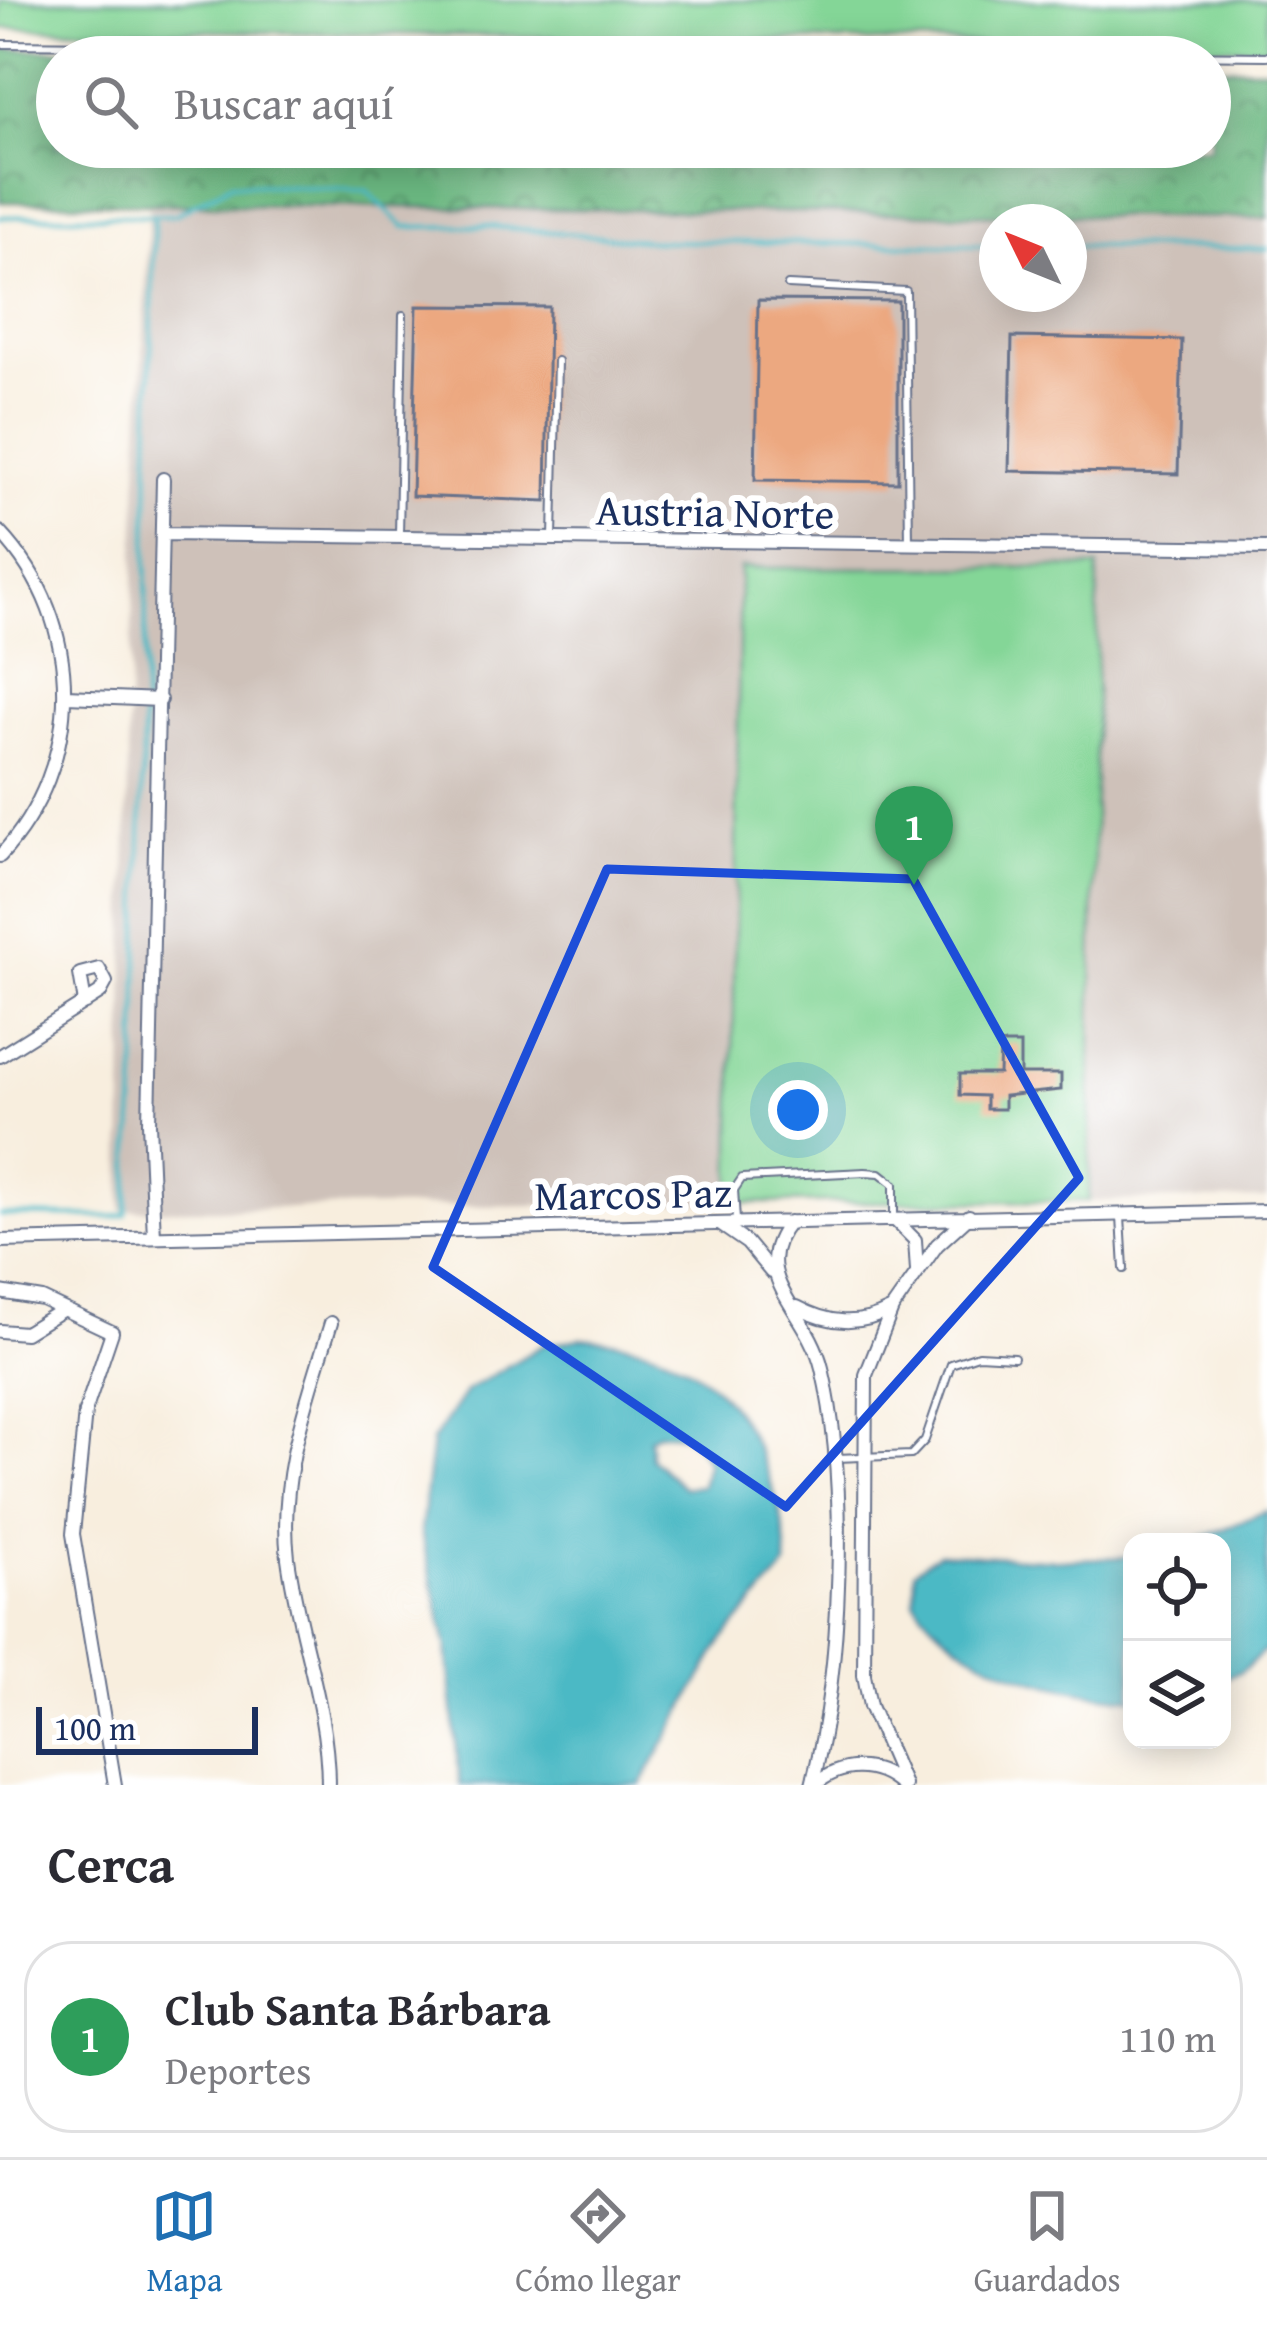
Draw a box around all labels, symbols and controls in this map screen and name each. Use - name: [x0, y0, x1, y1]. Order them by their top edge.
- search box: [36, 36, 1231, 168]
- icon: search: [78, 69, 144, 135]
- text: Buscar aquí: [174, 70, 393, 135]
- north arrow: [979, 204, 1087, 312]
- street label: Austria Norte: [595, 478, 835, 544]
- pin: 1: [875, 786, 953, 885]
- your location: [768, 1080, 828, 1140]
- street label: Marcos Paz: [534, 1161, 732, 1225]
- map controls: [1123, 1533, 1231, 1749]
- button: locate: [1123, 1533, 1231, 1641]
- button: layers: [1123, 1641, 1231, 1749]
- scale bar: [36, 1701, 258, 1754]
- text: 100 m: [54, 1704, 136, 1752]
- text: Cerca: [48, 1826, 174, 1901]
- text: Club Santa Bárbara: [165, 1976, 551, 2041]
- text: 1: [80, 2009, 100, 2066]
- text: 110 m: [1119, 2009, 1216, 2066]
- text: Deportes: [165, 2041, 312, 2098]
- tab: Mapa: [146, 2183, 222, 2303]
- tab: Cómo llegar: [515, 2183, 681, 2303]
- tab: Guardados: [974, 2183, 1121, 2303]

